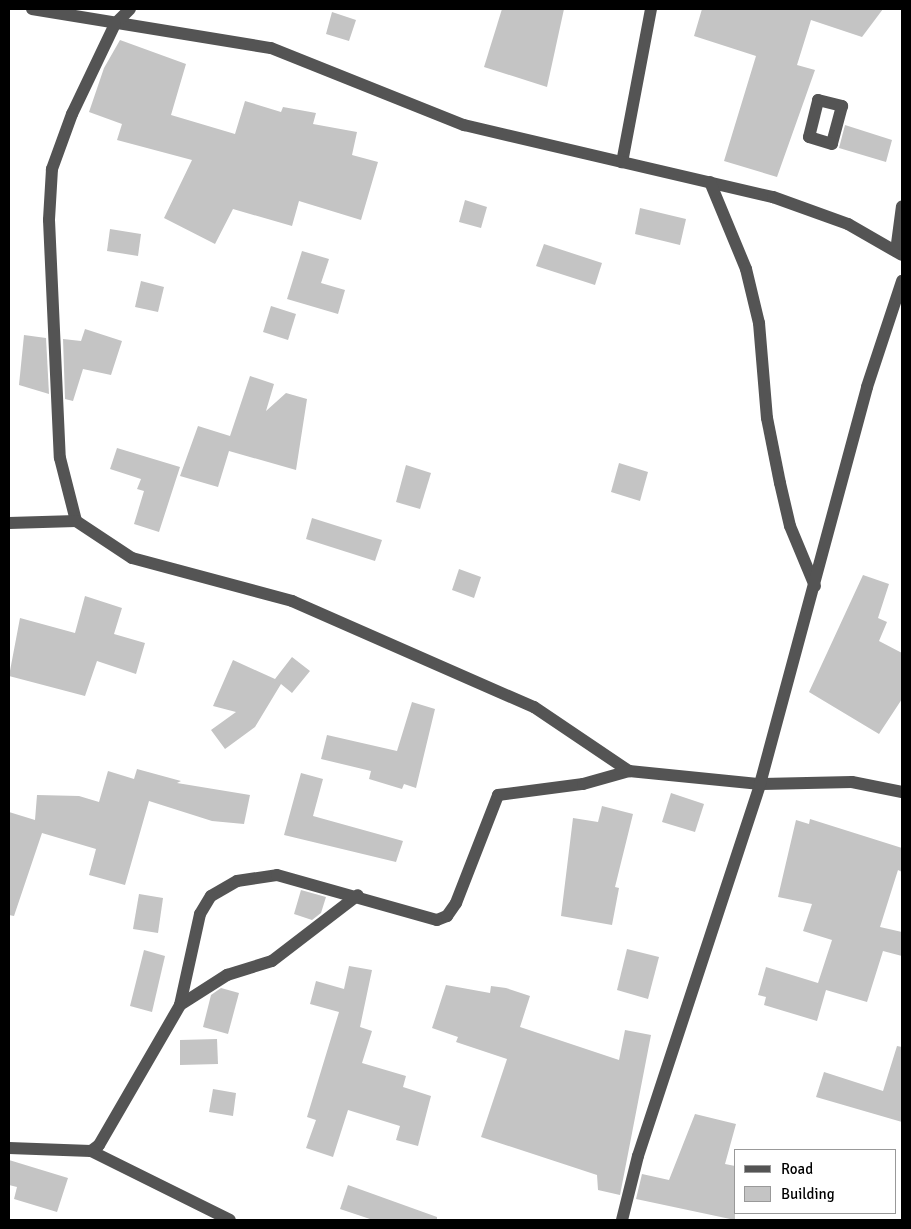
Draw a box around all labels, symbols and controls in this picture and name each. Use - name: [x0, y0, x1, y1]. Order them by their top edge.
- legend: [734, 1149, 896, 1214]
- text: Road: [781, 1160, 813, 1178]
- text: Building: [781, 1185, 835, 1203]

